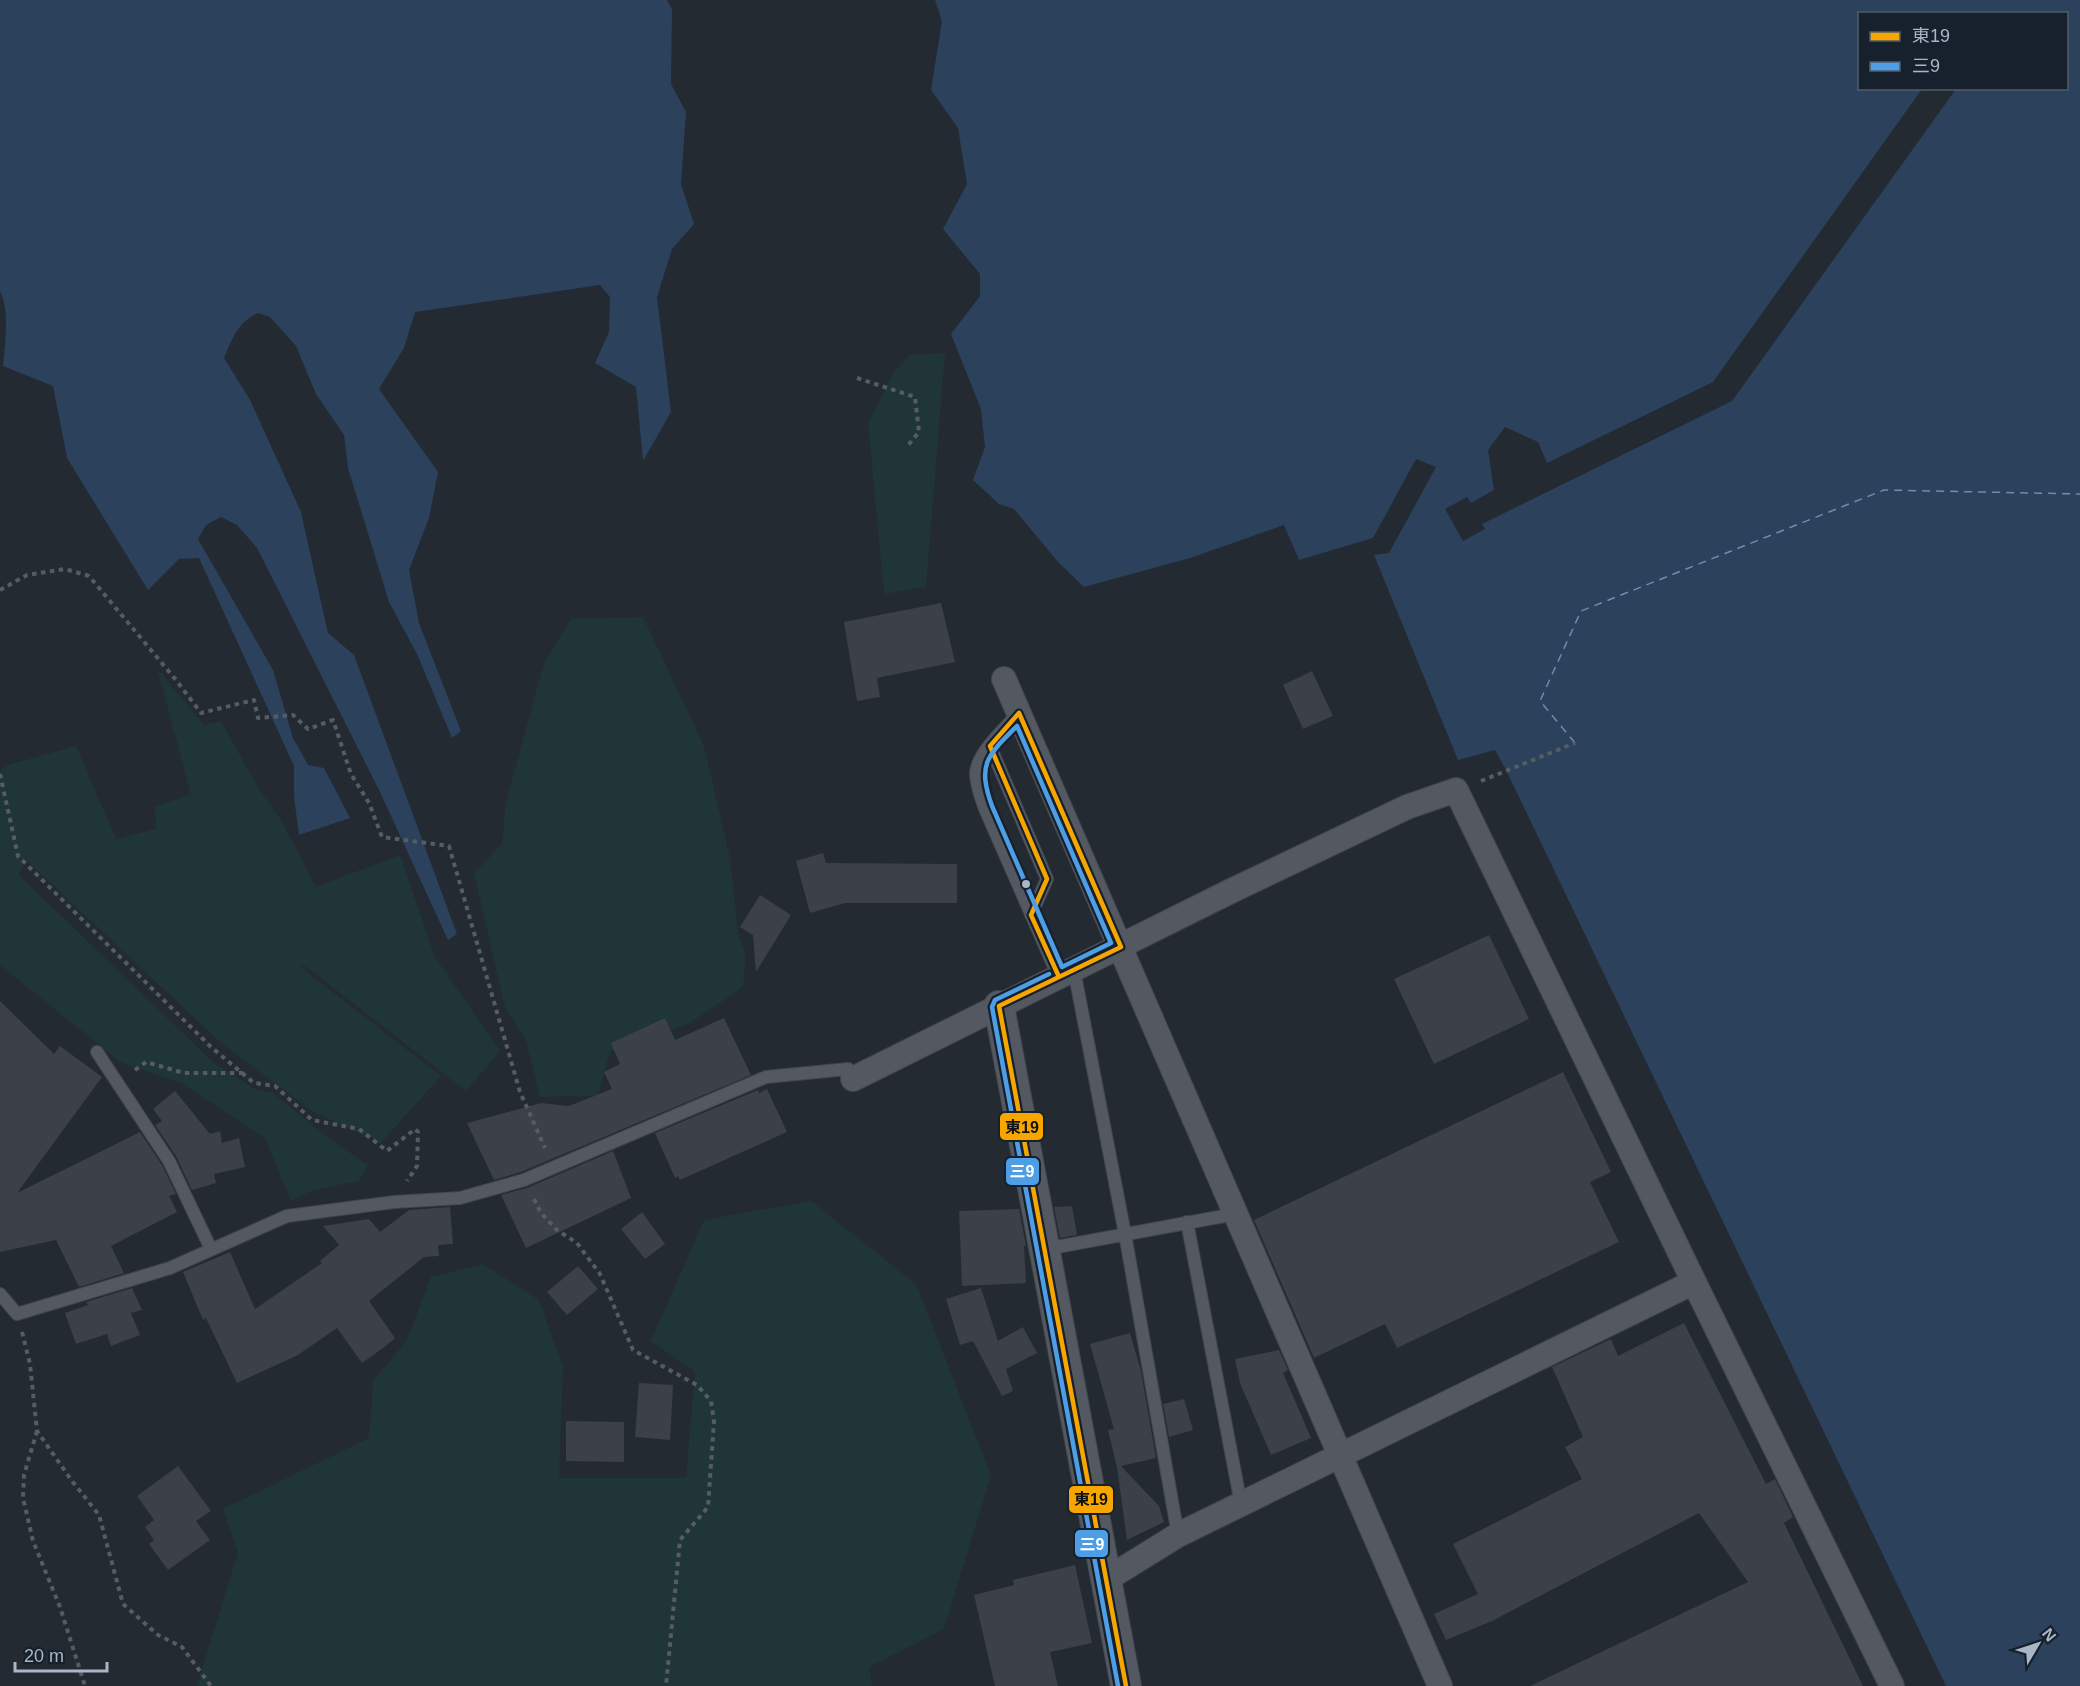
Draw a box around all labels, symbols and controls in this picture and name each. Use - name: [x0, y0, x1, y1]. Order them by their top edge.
- legend: [1858, 12, 2068, 90]
- text: 東19: [1912, 26, 1950, 46]
- text: 三9: [1912, 56, 1940, 76]
- unlabelled marker: [1020, 878, 1032, 890]
- line badge: 東19: [999, 1112, 1044, 1141]
- text: 東19: [1005, 1119, 1039, 1136]
- line badge: 三9: [1005, 1157, 1040, 1186]
- text: 三9: [1010, 1163, 1035, 1180]
- line badge: 東19: [1068, 1485, 1114, 1514]
- text: 東19: [1074, 1491, 1108, 1508]
- line badge: 三9: [1074, 1529, 1109, 1558]
- text: 三9: [1080, 1536, 1105, 1553]
- north arrow: [2008, 1614, 2068, 1674]
- text: N: [2039, 1625, 2060, 1645]
- scale bar: [15, 1635, 106, 1673]
- text: 20 m: [24, 1646, 64, 1666]

